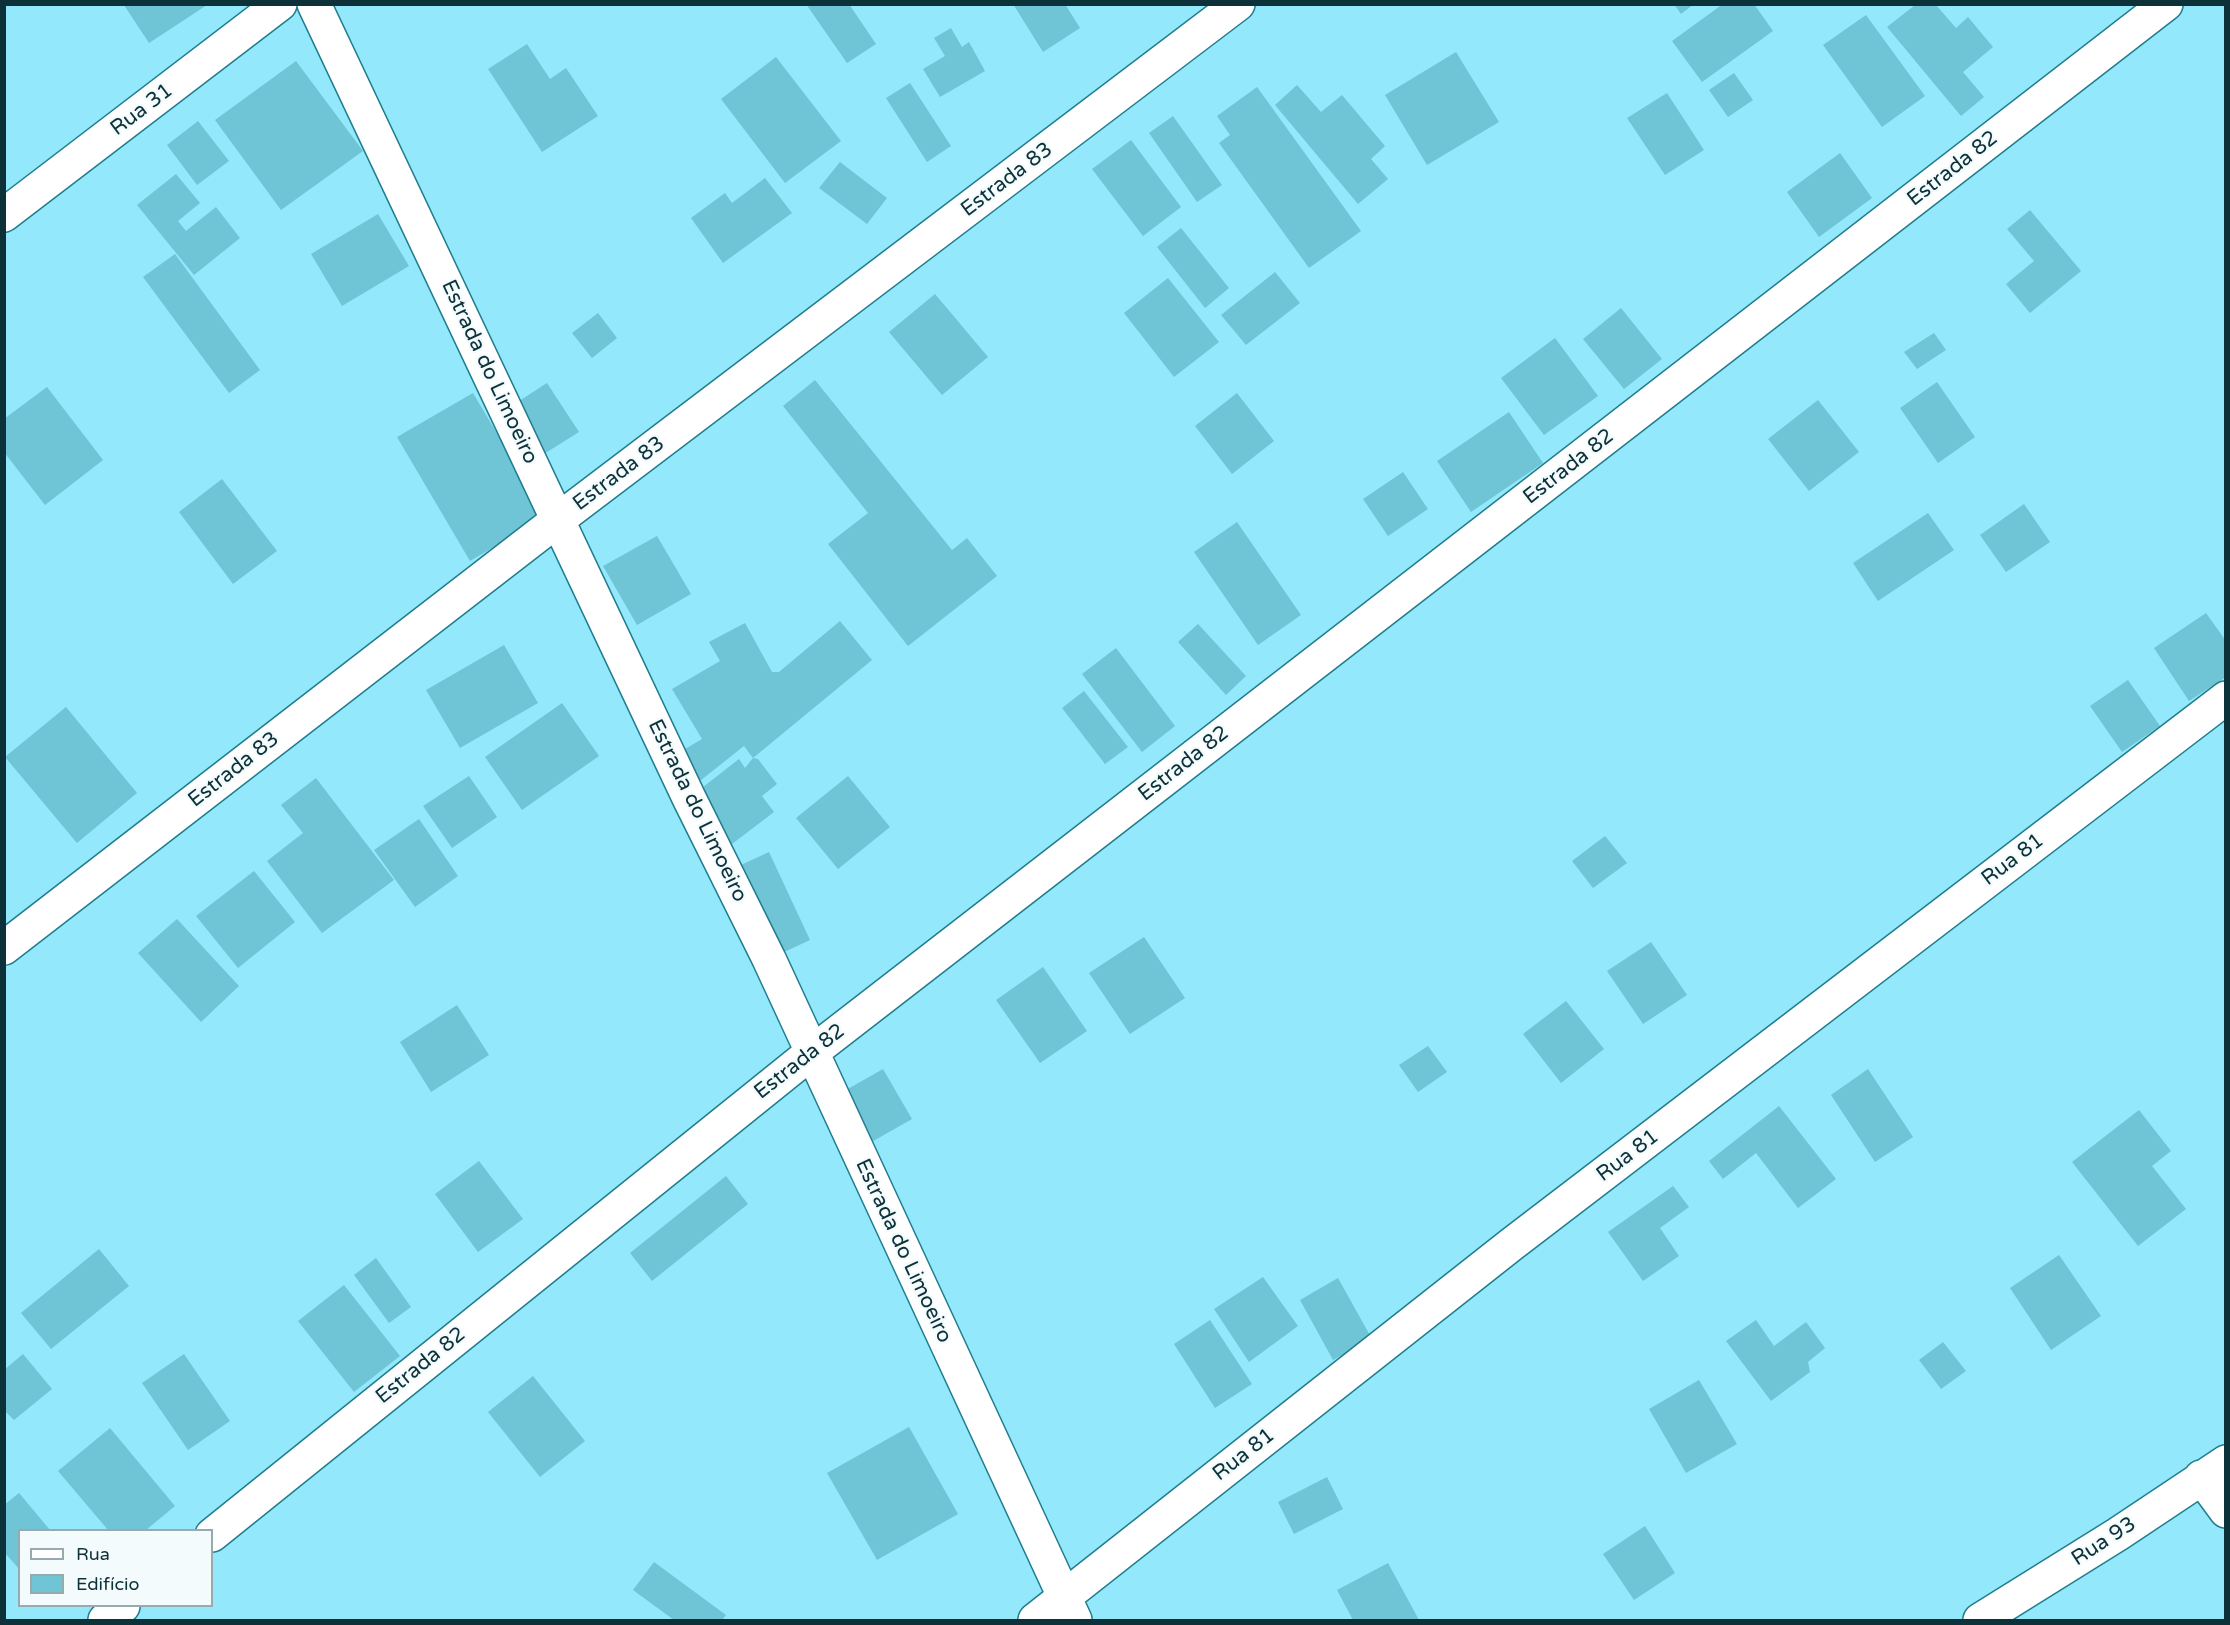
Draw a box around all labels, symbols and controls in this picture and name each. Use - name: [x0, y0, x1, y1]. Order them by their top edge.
- street label: Rua 31: [106, 78, 178, 142]
- street label: Estrada 82: [1903, 126, 2003, 212]
- street label: Estrada 83: [956, 137, 1058, 223]
- street label: Estrada do Limoeiro: [435, 276, 543, 468]
- street label: Estrada 82: [1519, 424, 1619, 510]
- street label: Estrada 83: [568, 431, 670, 517]
- street label: Estrada do Limoeiro: [642, 716, 752, 906]
- street label: Estrada 82: [1134, 721, 1234, 807]
- street label: Estrada 83: [184, 727, 284, 813]
- street label: Rua 81: [1977, 828, 2049, 892]
- street label: Estrada 82: [750, 1019, 850, 1105]
- street label: Rua 81: [1592, 1124, 1664, 1188]
- street label: Estrada do Limoeiro: [849, 1155, 957, 1347]
- street label: Estrada 82: [371, 1322, 471, 1410]
- street label: Rua 81: [1208, 1423, 1280, 1487]
- street label: Rua 93: [2067, 1512, 2141, 1572]
- legend: [18, 1529, 213, 1607]
- text: Rua: [76, 1543, 110, 1565]
- text: Edifício: [76, 1573, 139, 1595]

